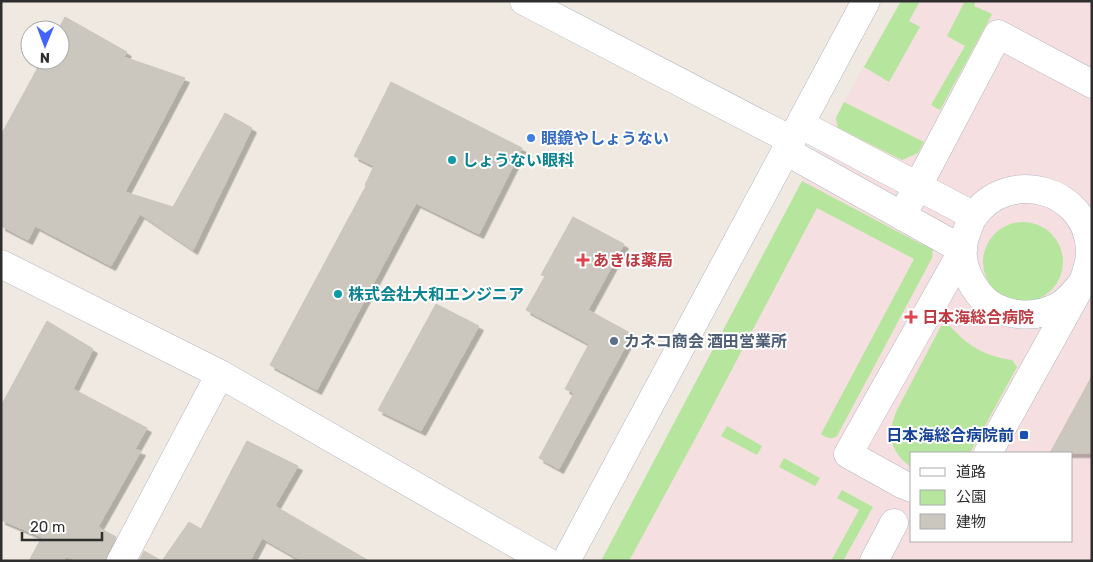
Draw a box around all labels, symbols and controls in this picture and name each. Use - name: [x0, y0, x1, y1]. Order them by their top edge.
- north arrow: [20, 20, 70, 70]
- text: N: [40, 49, 50, 66]
- place label: 眼鏡やしょうない: [541, 129, 669, 148]
- marker: 眼鏡やしょうない: [525, 132, 537, 144]
- place label: しょうない眼科: [462, 151, 574, 170]
- marker: しょうない眼科: [446, 154, 458, 166]
- place label: あきほ薬局: [593, 251, 673, 270]
- marker: あきほ薬局: [577, 254, 589, 266]
- place label: 株式会社大和エンジニア: [348, 285, 524, 304]
- marker: 株式会社大和エンジニア: [332, 288, 344, 300]
- place label: 日本海総合病院: [922, 308, 1034, 327]
- marker: 日本海総合病院: [904, 310, 918, 324]
- place label: カネコ商会 酒田営業所: [624, 332, 787, 351]
- marker: カネコ商会 酒田営業所: [608, 335, 620, 347]
- place label: 日本海総合病院前: [886, 426, 1014, 445]
- marker: 日本海総合病院前: [1018, 429, 1030, 441]
- legend: [910, 452, 1073, 542]
- text: 道路: [956, 463, 986, 481]
- text: 公園: [956, 488, 986, 506]
- scale bar: [22, 510, 102, 542]
- text: 建物: [956, 513, 986, 531]
- text: 20 m: [30, 518, 65, 536]

